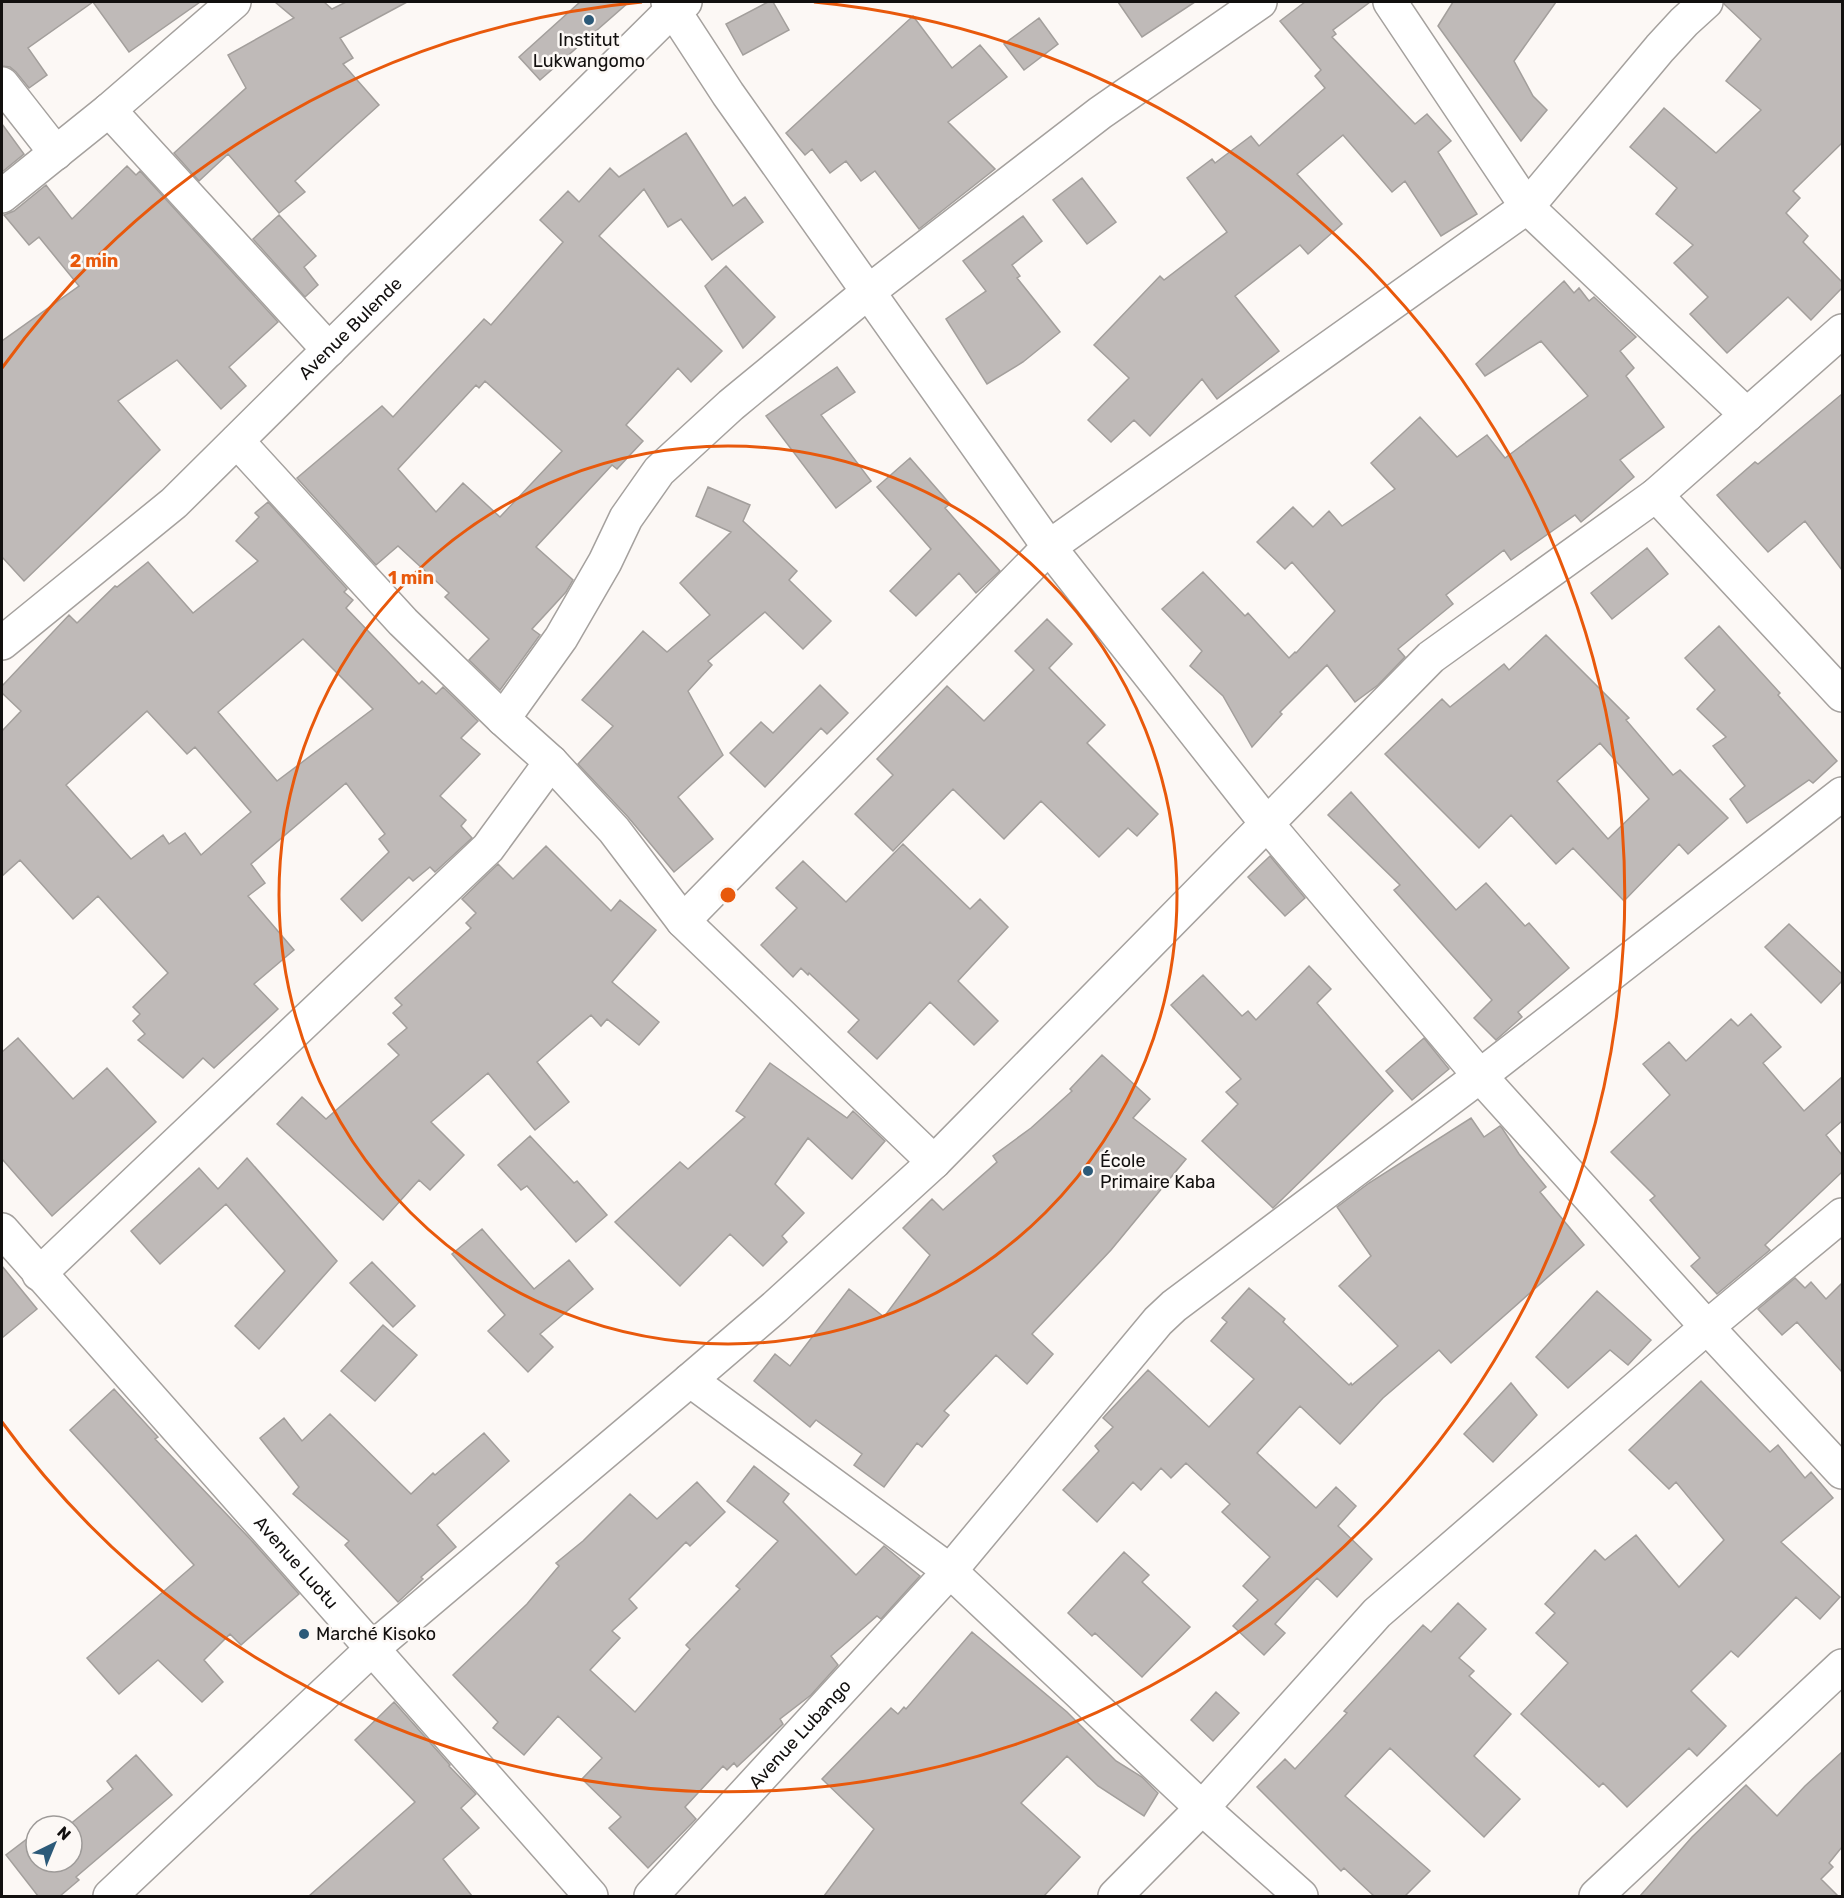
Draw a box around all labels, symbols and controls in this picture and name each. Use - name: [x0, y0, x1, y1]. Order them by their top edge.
- marker: Institut Lukwangomo: [582, 13, 596, 27]
- place label: Institut Lukwangomo: [533, 29, 645, 72]
- text: 2 min: [70, 250, 118, 272]
- street label: Avenue Bulende: [294, 272, 407, 384]
- text: 1 min: [388, 567, 434, 589]
- centre of rings: [718, 885, 738, 905]
- place label: École Primaire Kaba: [1100, 1150, 1215, 1193]
- marker: École Primaire Kaba: [1081, 1164, 1095, 1178]
- street label: Avenue Luotu: [249, 1512, 343, 1613]
- place label: Marché Kisoko: [316, 1623, 436, 1645]
- marker: Marché Kisoko: [297, 1627, 311, 1641]
- street label: Avenue Lubango: [744, 1675, 856, 1793]
- north arrow: [24, 1814, 84, 1874]
- text: N: [53, 1823, 75, 1844]

